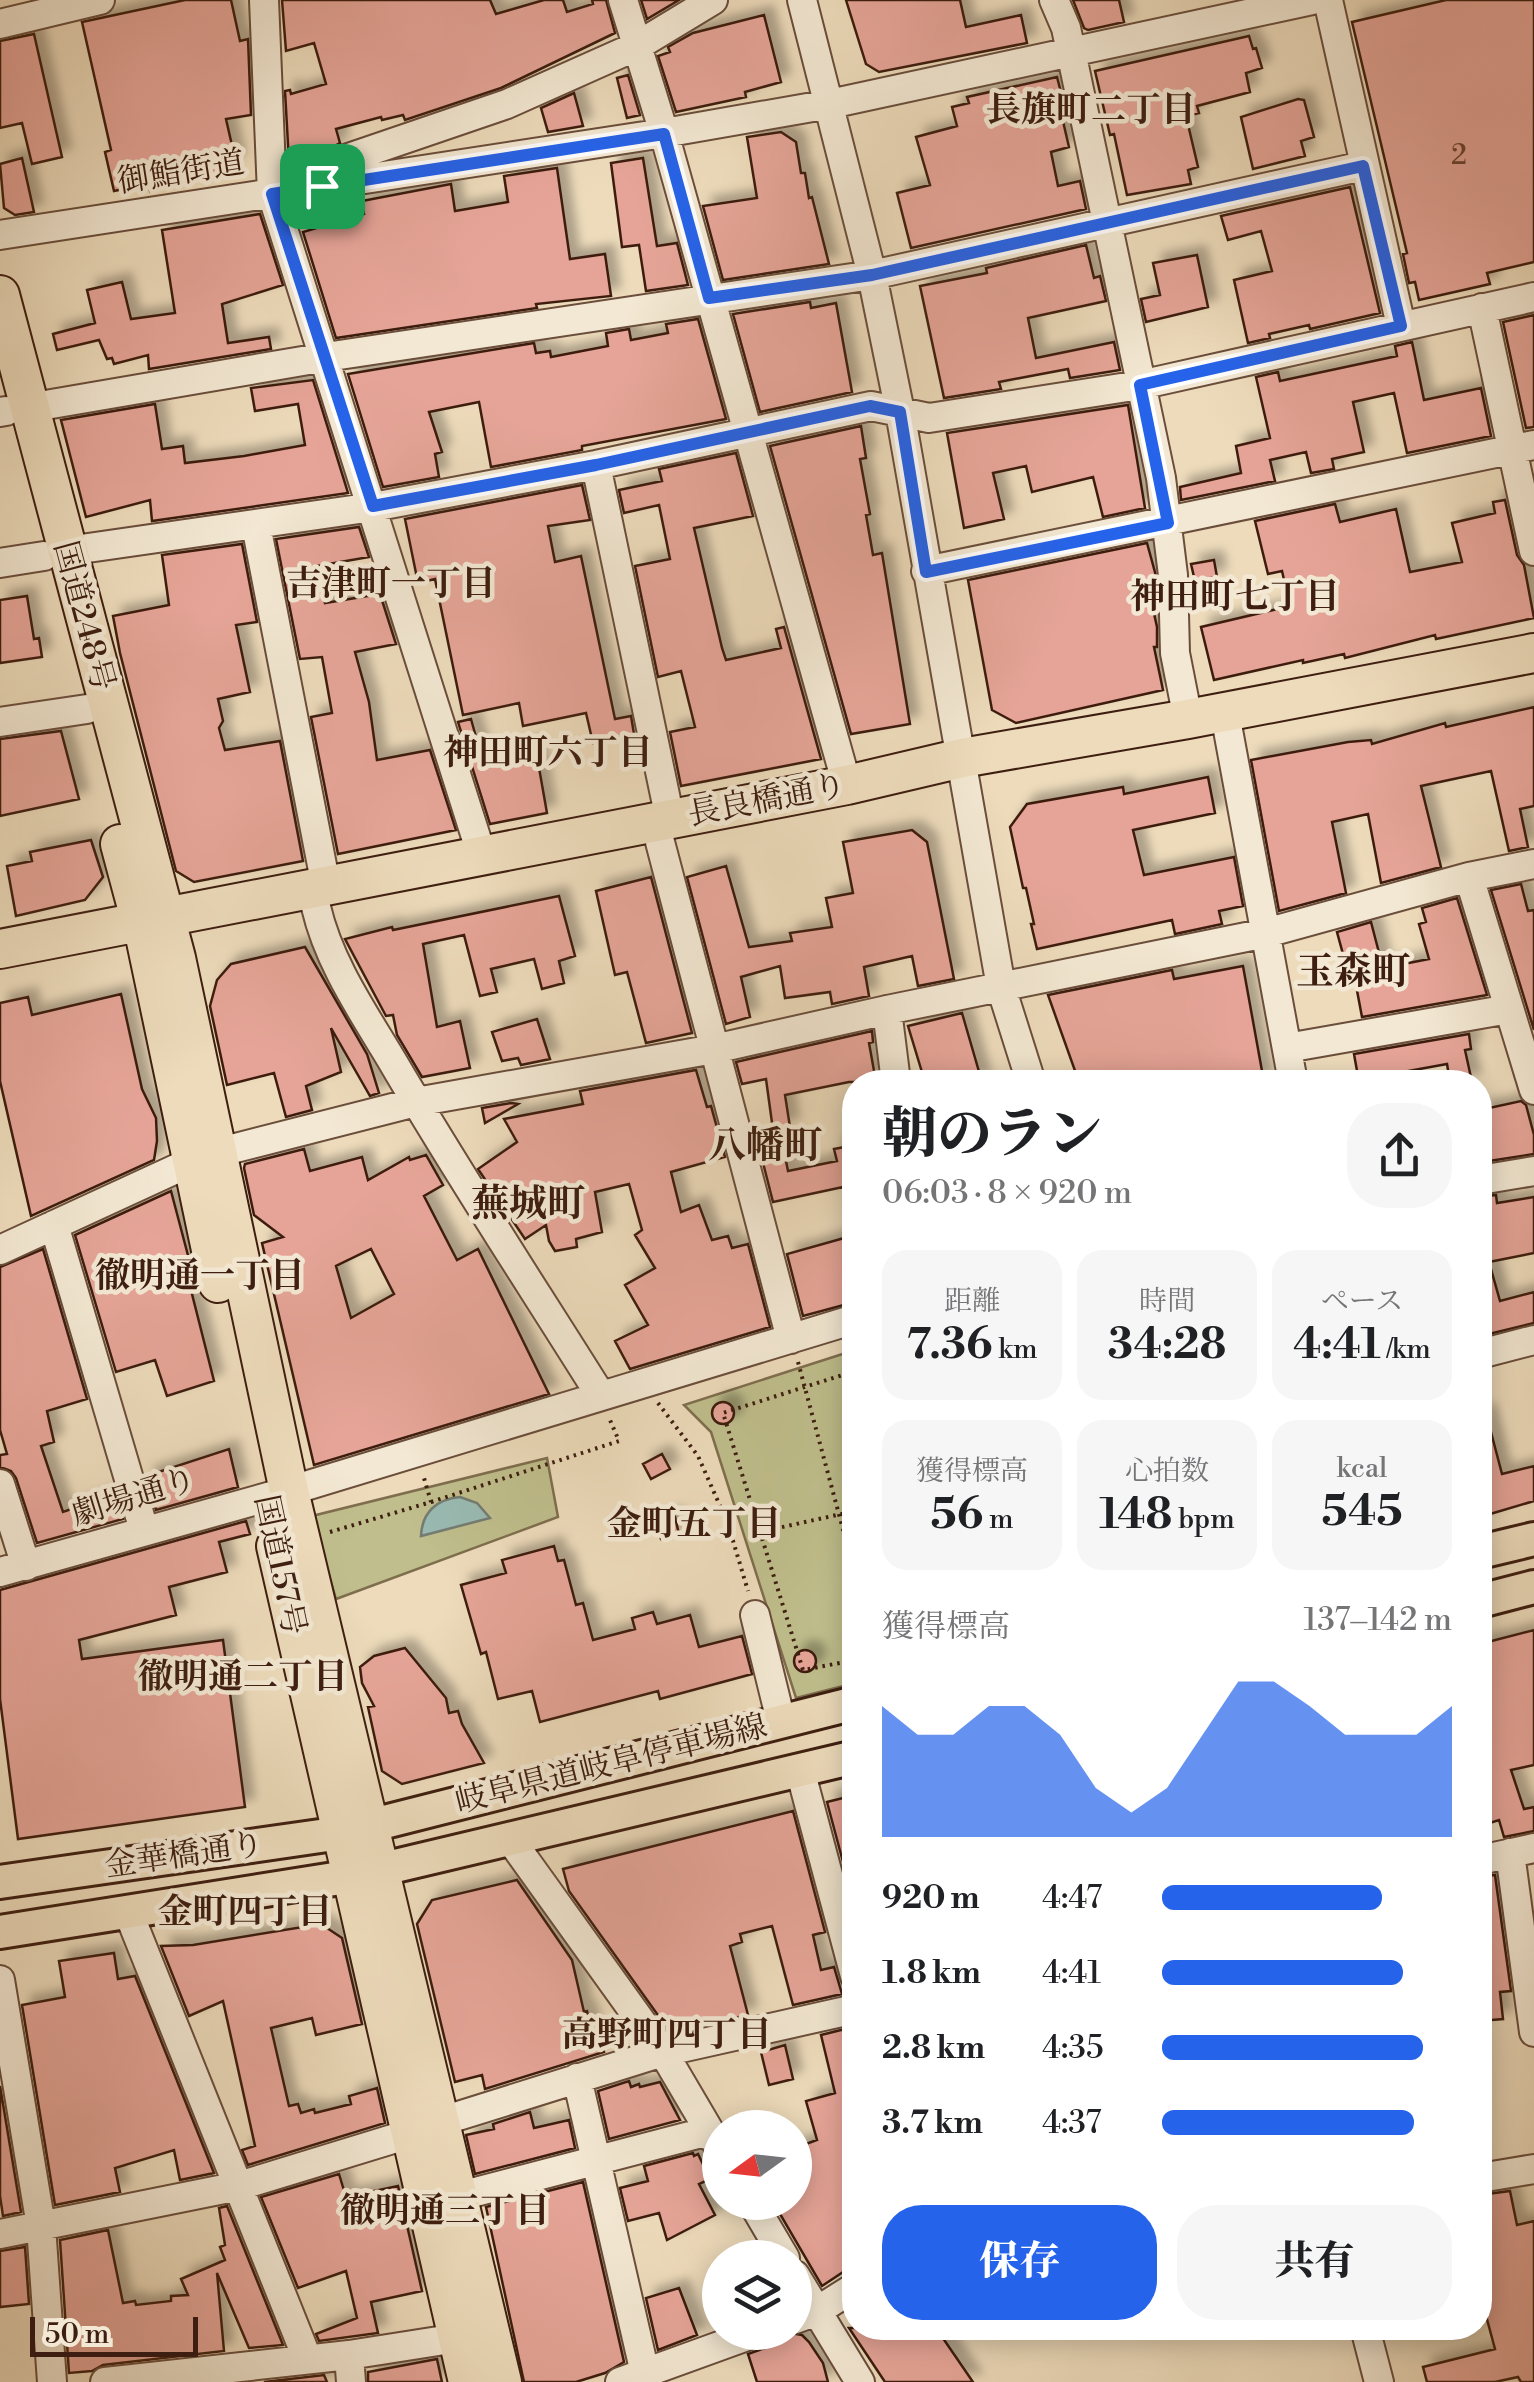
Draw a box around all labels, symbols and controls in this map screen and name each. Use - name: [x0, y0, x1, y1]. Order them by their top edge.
- district label: 長旗町二丁目: [986, 89, 1196, 132]
- house number: 2: [1451, 138, 1467, 173]
- street label: 御鮨街道: [115, 142, 247, 202]
- pin: [280, 144, 365, 229]
- icon: arrive: [295, 159, 350, 214]
- street label: 国道248号: [45, 537, 123, 695]
- district label: 吉津町一丁目: [286, 563, 496, 606]
- district label: 神田町七丁目: [1130, 576, 1340, 619]
- district label: 神田町六丁目: [443, 732, 653, 775]
- street label: 長良橋通り: [685, 765, 849, 835]
- district label: 玉森町: [1296, 949, 1410, 996]
- text: 朝のラン: [882, 1101, 1102, 1170]
- button: share: [1347, 1103, 1452, 1208]
- district label: 八幡町: [708, 1123, 822, 1170]
- text: 06:03 · 8 × 920 m: [882, 1173, 1132, 1213]
- district label: 蕪城町: [471, 1181, 585, 1228]
- district label: 徹明通一丁目: [95, 1255, 305, 1298]
- text: 距離: [944, 1284, 1000, 1319]
- text: 時間: [1139, 1284, 1195, 1319]
- text: ペース: [1321, 1284, 1403, 1319]
- text: 7.36: [907, 1319, 993, 1372]
- text: 34:28: [1108, 1319, 1226, 1372]
- text: 4:41: [1293, 1319, 1381, 1372]
- text: km: [993, 1332, 1037, 1367]
- text: /km: [1381, 1332, 1431, 1367]
- text: kcal: [1337, 1451, 1387, 1486]
- text: 獲得標高: [916, 1454, 1028, 1489]
- text: 心拍数: [1125, 1454, 1209, 1489]
- street label: 劇場通り: [67, 1459, 201, 1535]
- text: 545: [1322, 1486, 1402, 1539]
- text: 56: [931, 1489, 983, 1542]
- text: 148: [1099, 1489, 1172, 1542]
- street label: 国道157号: [246, 1491, 314, 1639]
- text: m: [983, 1502, 1013, 1537]
- text: bpm: [1172, 1502, 1235, 1537]
- district label: 金町五丁目: [606, 1503, 782, 1546]
- text: 137–142 m: [1303, 1600, 1452, 1640]
- text: 獲得標高: [882, 1607, 1010, 1647]
- district label: 徹明通二丁目: [138, 1656, 348, 1699]
- street label: 岐阜県道岐阜停車場線: [451, 1706, 771, 1822]
- street label: 金華橋通り: [102, 1824, 266, 1886]
- text: 920 m: [882, 1878, 980, 1918]
- text: 4:47: [1042, 1878, 1102, 1918]
- district label: 金町四丁目: [157, 1891, 333, 1934]
- text: 1.8 km: [882, 1953, 981, 1993]
- text: 4:41: [1042, 1953, 1101, 1993]
- district label: 高野町四丁目: [562, 2014, 772, 2057]
- text: 2.8 km: [882, 2028, 985, 2068]
- text: 4:35: [1042, 2028, 1104, 2068]
- text: 3.7 km: [882, 2103, 983, 2143]
- text: 4:37: [1042, 2103, 1101, 2143]
- north arrow: [702, 2110, 812, 2220]
- map controls: [702, 2110, 812, 2350]
- district label: 徹明通三丁目: [340, 2190, 550, 2233]
- button: 保存: [882, 2205, 1157, 2320]
- button: 共有: [1177, 2205, 1452, 2320]
- button: layers: [702, 2240, 812, 2350]
- scale bar: [30, 2312, 198, 2356]
- text: 50 m: [45, 2317, 109, 2352]

